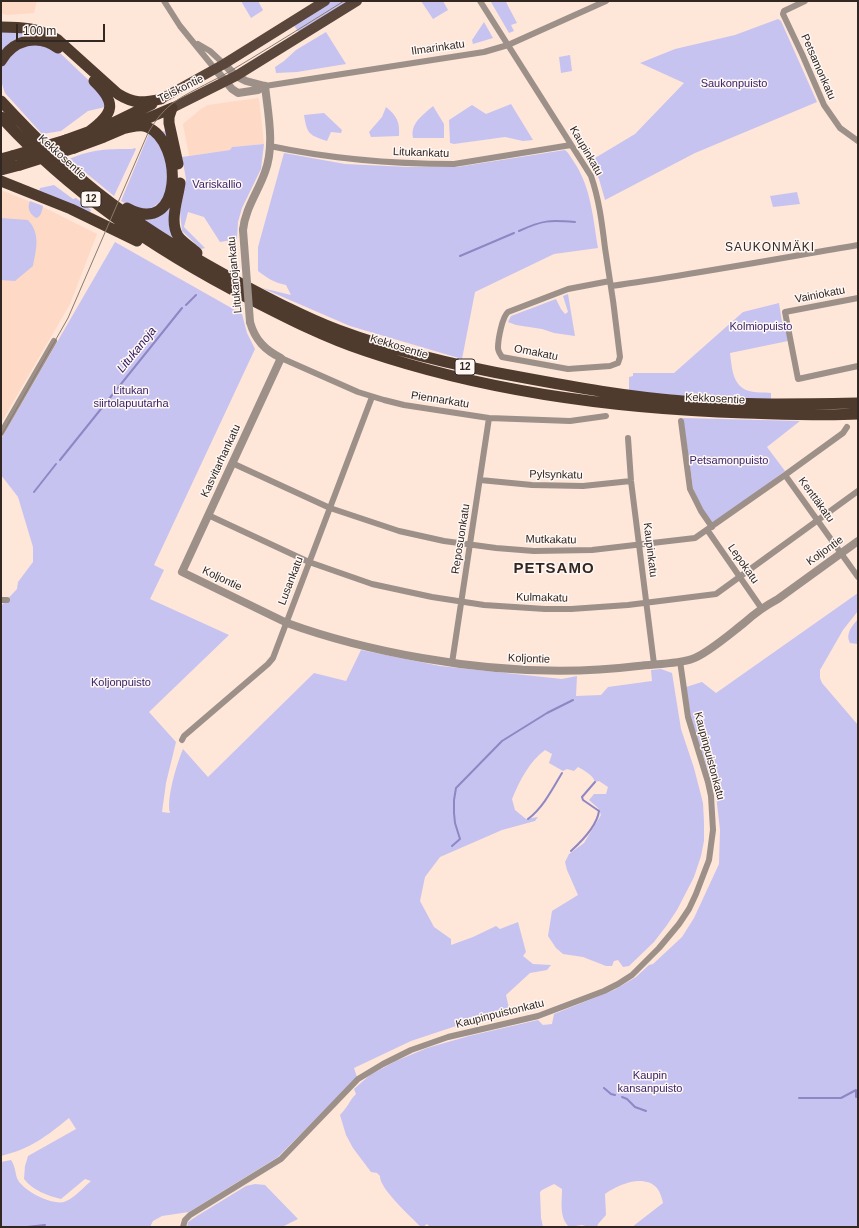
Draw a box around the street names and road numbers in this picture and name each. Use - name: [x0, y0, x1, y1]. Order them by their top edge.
- street label: Petsamonkatu: [798, 32, 838, 102]
- street label: Ilmarinkatu: [410, 38, 466, 58]
- street label: Teiskontie: [156, 72, 206, 106]
- street label: Kaupinkatu: [567, 124, 605, 178]
- street label: Kekkosentie: [35, 132, 89, 182]
- street label: Litukankatu: [393, 145, 449, 161]
- road number: 12: [81, 191, 101, 207]
- street label: Litukanojankatu: [225, 236, 245, 314]
- street label: Vainiokatu: [794, 284, 846, 306]
- street label: Kekkosentie: [368, 332, 430, 362]
- street label: Omakatu: [513, 342, 559, 364]
- road number: 12: [455, 359, 475, 375]
- street label: Piennarkatu: [410, 389, 470, 411]
- street label: Kekkosentie: [685, 391, 745, 407]
- street label: Kasvitarhankatu: [198, 422, 244, 500]
- street label: Pylsynkatu: [529, 468, 583, 482]
- street label: Kenttäkatu: [795, 475, 837, 525]
- street label: Reposuonkatu: [449, 503, 473, 575]
- street label: Kaupinkatu: [640, 522, 660, 578]
- street label: Mutkakatu: [526, 533, 576, 547]
- street label: Koljontie: [804, 533, 846, 569]
- street label: Lepokatu: [725, 542, 761, 586]
- street label: Lusankatu: [276, 555, 306, 607]
- street label: Koljontie: [200, 564, 244, 594]
- street label: Kulmakatu: [516, 591, 568, 605]
- street label: Koljontie: [508, 652, 550, 666]
- street label: Kaupinpuistonkatu: [691, 711, 727, 801]
- street label: Kaupinpuistonkatu: [454, 997, 546, 1031]

